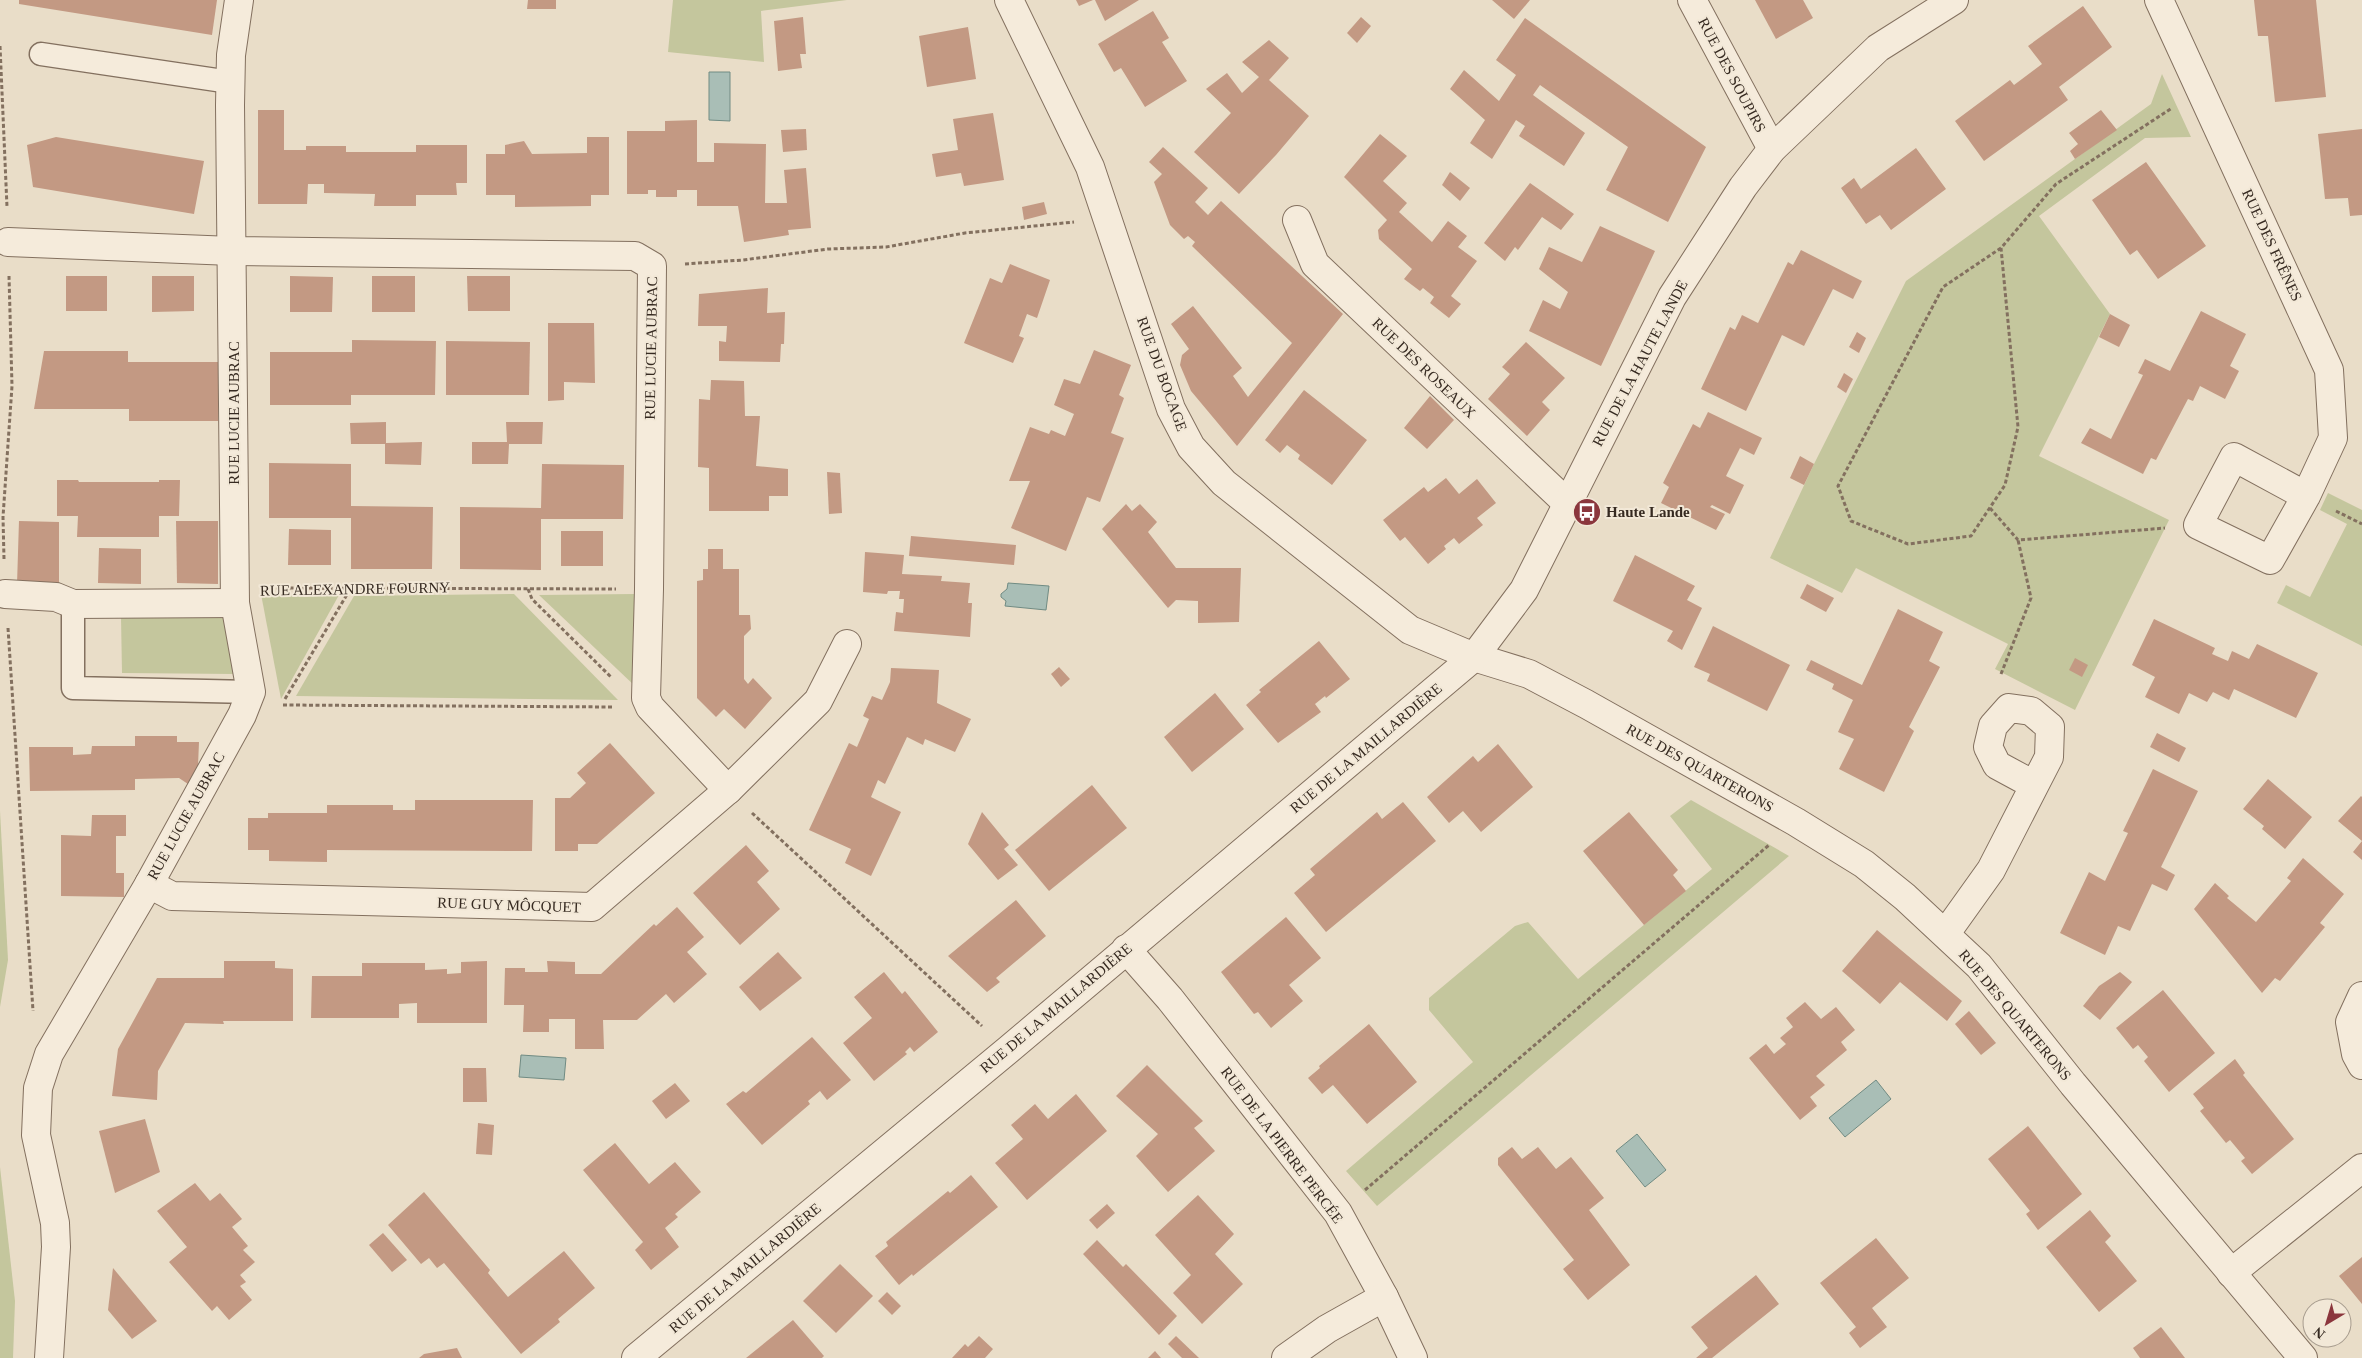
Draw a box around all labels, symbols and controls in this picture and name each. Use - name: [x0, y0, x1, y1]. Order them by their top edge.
- street label: RUE DES SOUPIRS: [1695, 15, 1769, 135]
- street label: RUE DES FRÊNES: [2239, 186, 2305, 304]
- street label: RUE LUCIE AUBRAC: [642, 276, 660, 420]
- street label: RUE DE LA HAUTE LANDE: [1589, 277, 1691, 449]
- street label: RUE DU BOCAGE: [1134, 314, 1190, 434]
- street label: RUE DES ROSEAUX: [1369, 315, 1479, 421]
- street label: RUE LUCIE AUBRAC: [226, 341, 242, 485]
- bus stop icon: Haute Lande: [1572, 497, 1602, 527]
- place label: Haute Lande: [1606, 504, 1690, 520]
- street label: RUE ALEXANDRE FOURNY: [260, 579, 450, 599]
- street label: RUE DE LA MAILLARDIÈRE: [1287, 680, 1445, 816]
- street label: RUE DES QUARTERONS: [1624, 721, 1776, 815]
- street label: RUE LUCIE AUBRAC: [144, 749, 228, 883]
- street label: RUE GUY MÔCQUET: [437, 894, 581, 916]
- street label: RUE DE LA MAILLARDIÈRE: [977, 940, 1135, 1076]
- street label: RUE DES QUARTERONS: [1956, 946, 2074, 1084]
- street label: RUE DE LA PIERRE PERCÉE: [1218, 1064, 1346, 1226]
- street label: RUE DE LA MAILLARDIÈRE: [666, 1200, 824, 1336]
- north arrow: [2302, 1298, 2352, 1348]
- text: N: [2311, 1324, 2328, 1342]

